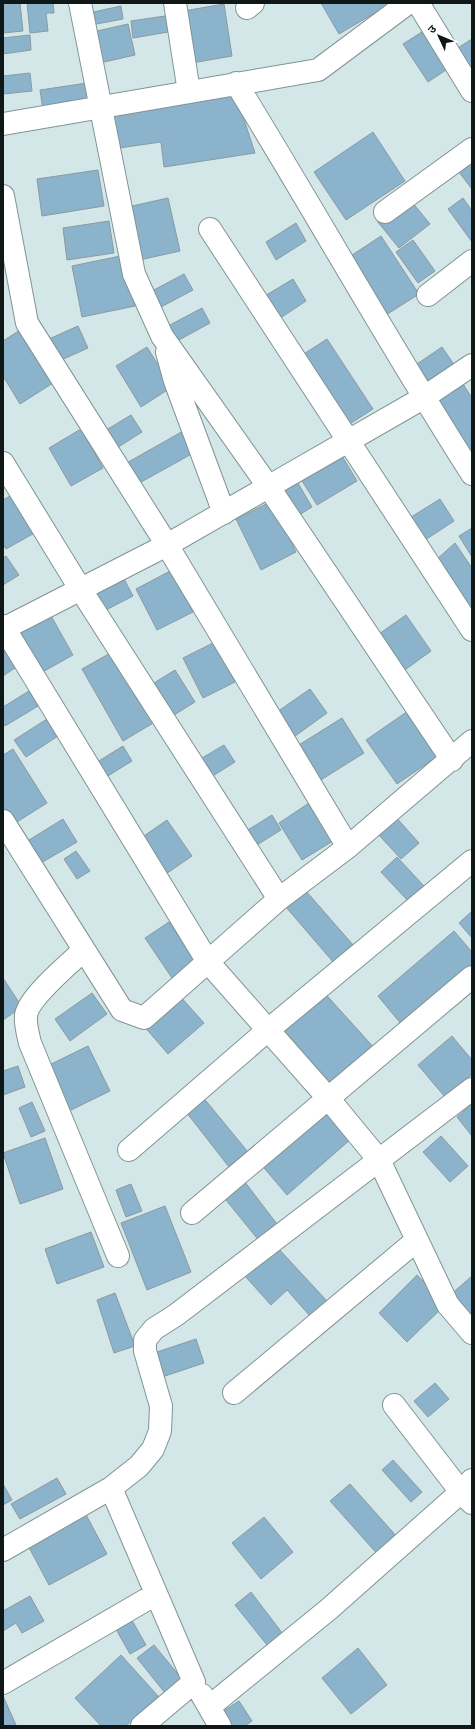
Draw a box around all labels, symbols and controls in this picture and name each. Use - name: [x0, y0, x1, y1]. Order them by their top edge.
- north arrow: [419, 16, 459, 56]
- text: उ: [425, 21, 439, 36]

